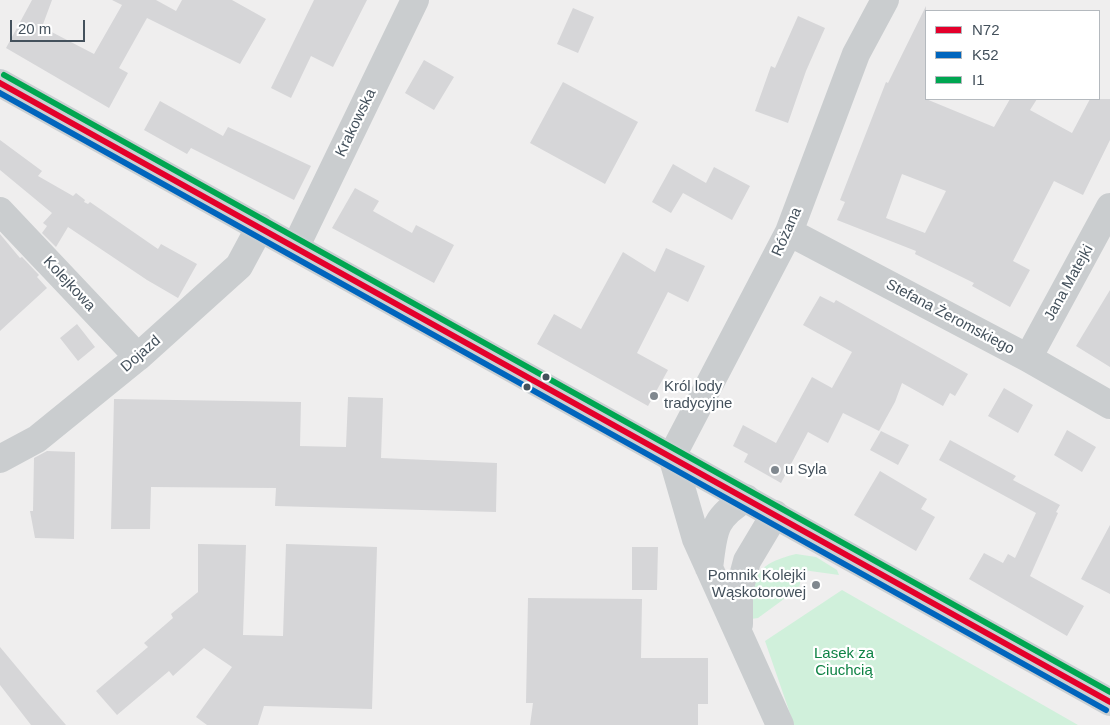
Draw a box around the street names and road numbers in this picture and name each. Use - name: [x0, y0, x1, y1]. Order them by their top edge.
- street label: Krakowska: [332, 86, 380, 160]
- street label: Różana: [768, 205, 806, 259]
- street label: Jana Matejki: [1041, 242, 1097, 324]
- street label: Kolejkowa: [39, 253, 99, 315]
- street label: Stefana Żeromskiego: [883, 276, 1017, 358]
- street label: Dojazd: [117, 332, 165, 376]

